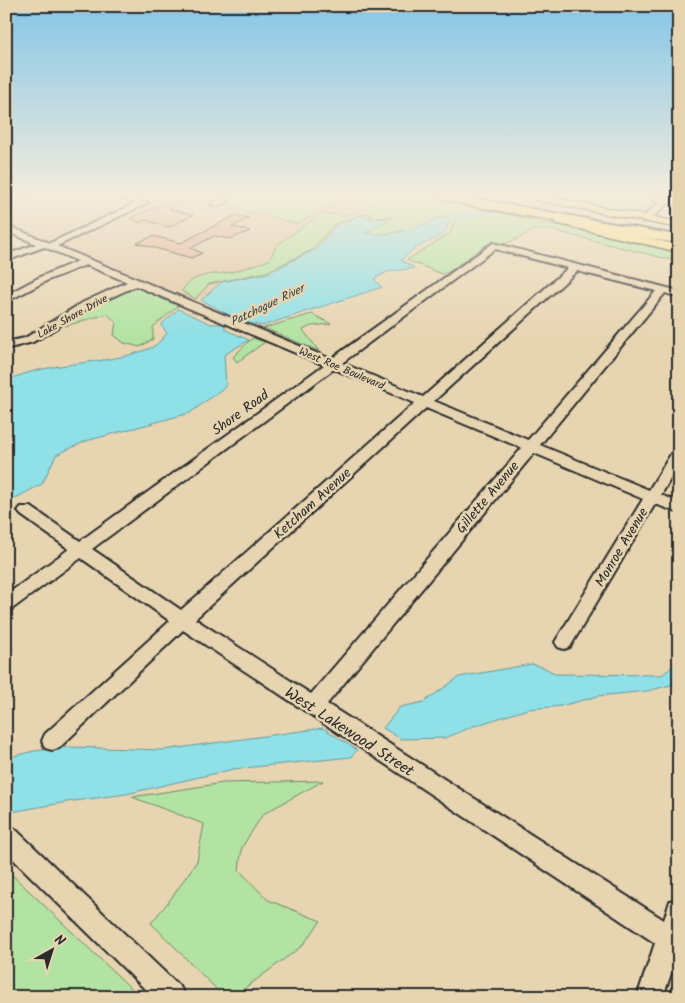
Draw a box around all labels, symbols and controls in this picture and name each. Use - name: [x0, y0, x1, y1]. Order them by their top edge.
- water label: Patchogue River: [227, 278, 310, 332]
- street label: Lake Shore Drive: [34, 290, 111, 344]
- street label: West Roe Boulevard: [296, 343, 388, 395]
- street label: Shore Road: [207, 384, 275, 441]
- street label: Gillette Avenue: [451, 456, 525, 539]
- street label: Ketcham Avenue: [269, 462, 357, 545]
- street label: Monroe Avenue: [590, 503, 655, 591]
- street label: West Lakewood Street: [279, 681, 420, 784]
- north arrow: [28, 926, 78, 976]
- text: N: [49, 929, 70, 952]

